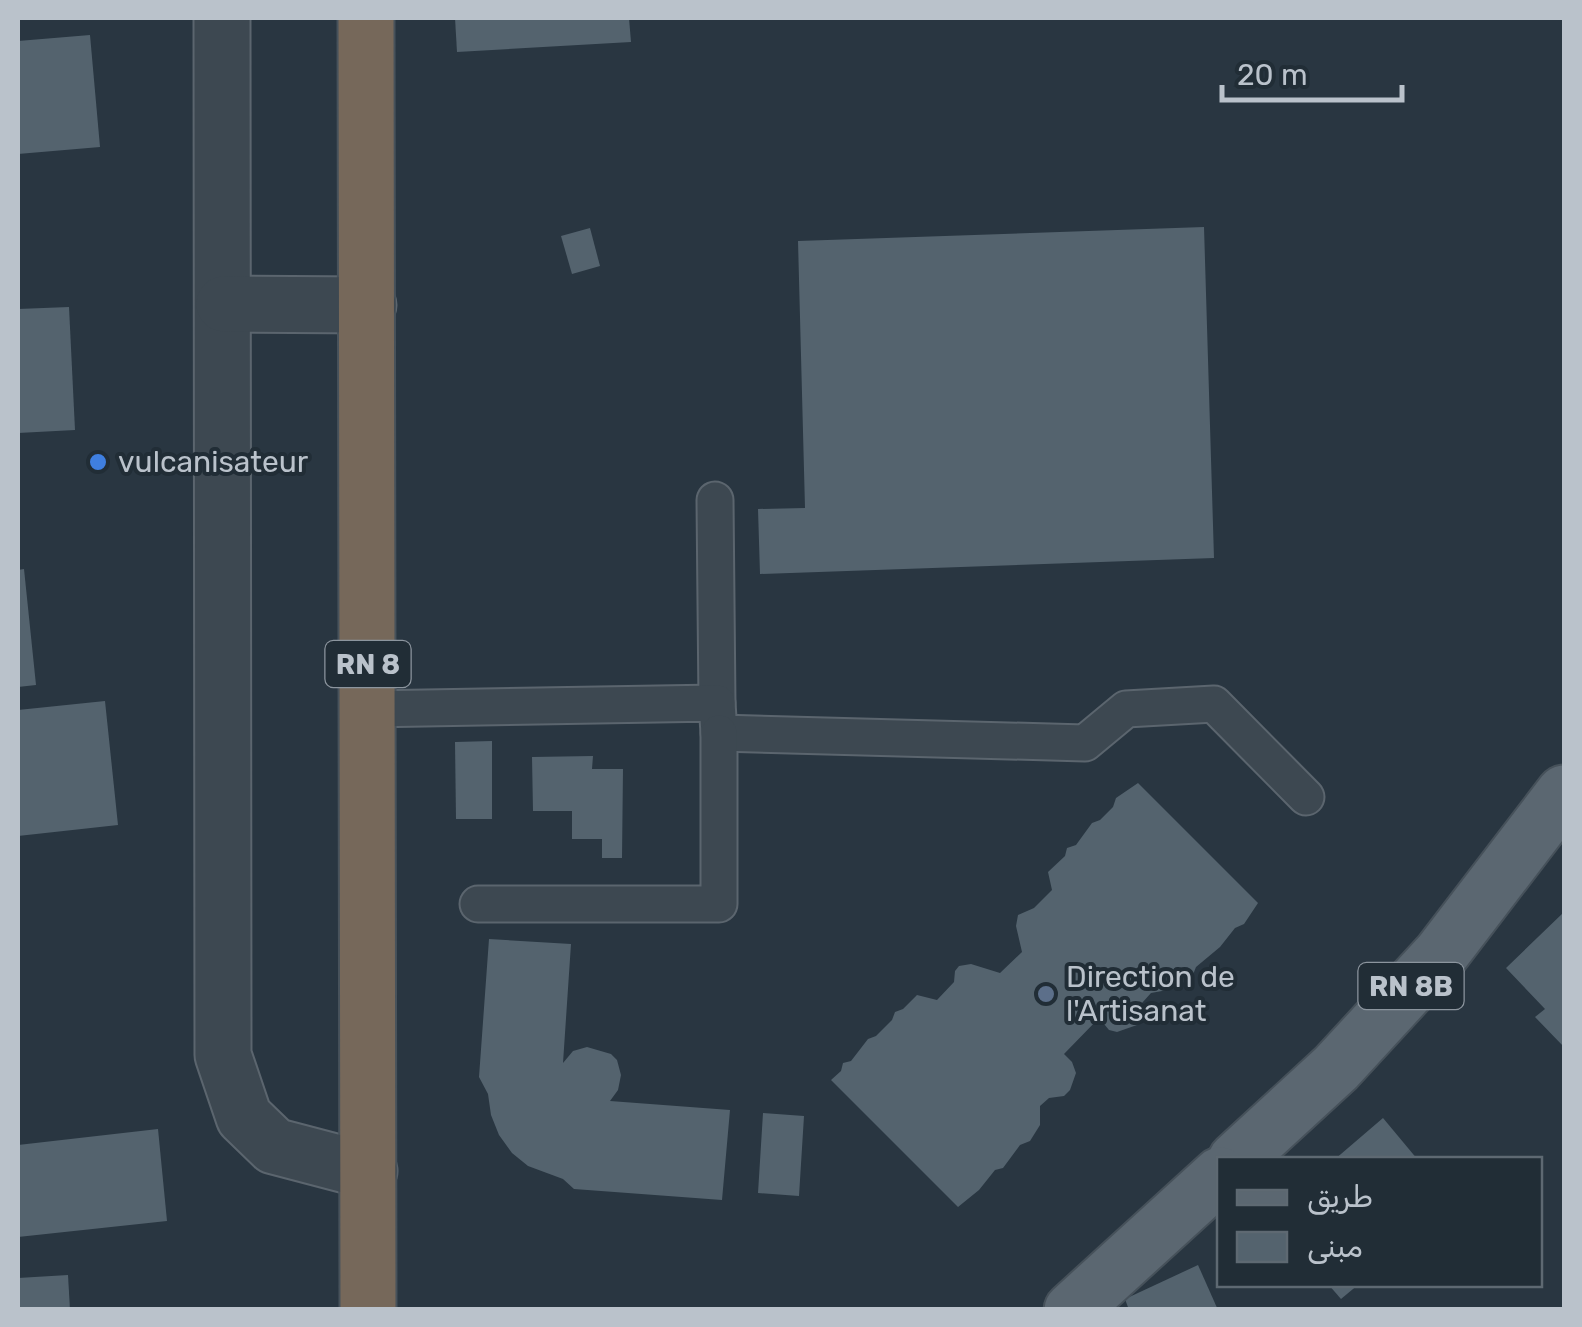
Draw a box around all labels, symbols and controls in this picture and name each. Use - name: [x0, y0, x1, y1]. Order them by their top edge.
- scale bar: [1222, 40, 1402, 102]
- text: 20 m: [1237, 57, 1308, 93]
- place label: vulcanisateur: [118, 444, 309, 480]
- marker: vulcanisateur: [87, 451, 109, 473]
- road number: RN 8: [326, 641, 410, 687]
- place label: Direction de l'Artisanat: [1066, 959, 1235, 1029]
- road number: RN 8B: [1358, 963, 1464, 1009]
- marker: Direction de l'Artisanat: [1035, 983, 1057, 1005]
- legend: [1217, 1157, 1542, 1287]
- text: طريق: [1307, 1179, 1373, 1215]
- text: مبنى: [1307, 1229, 1363, 1265]

